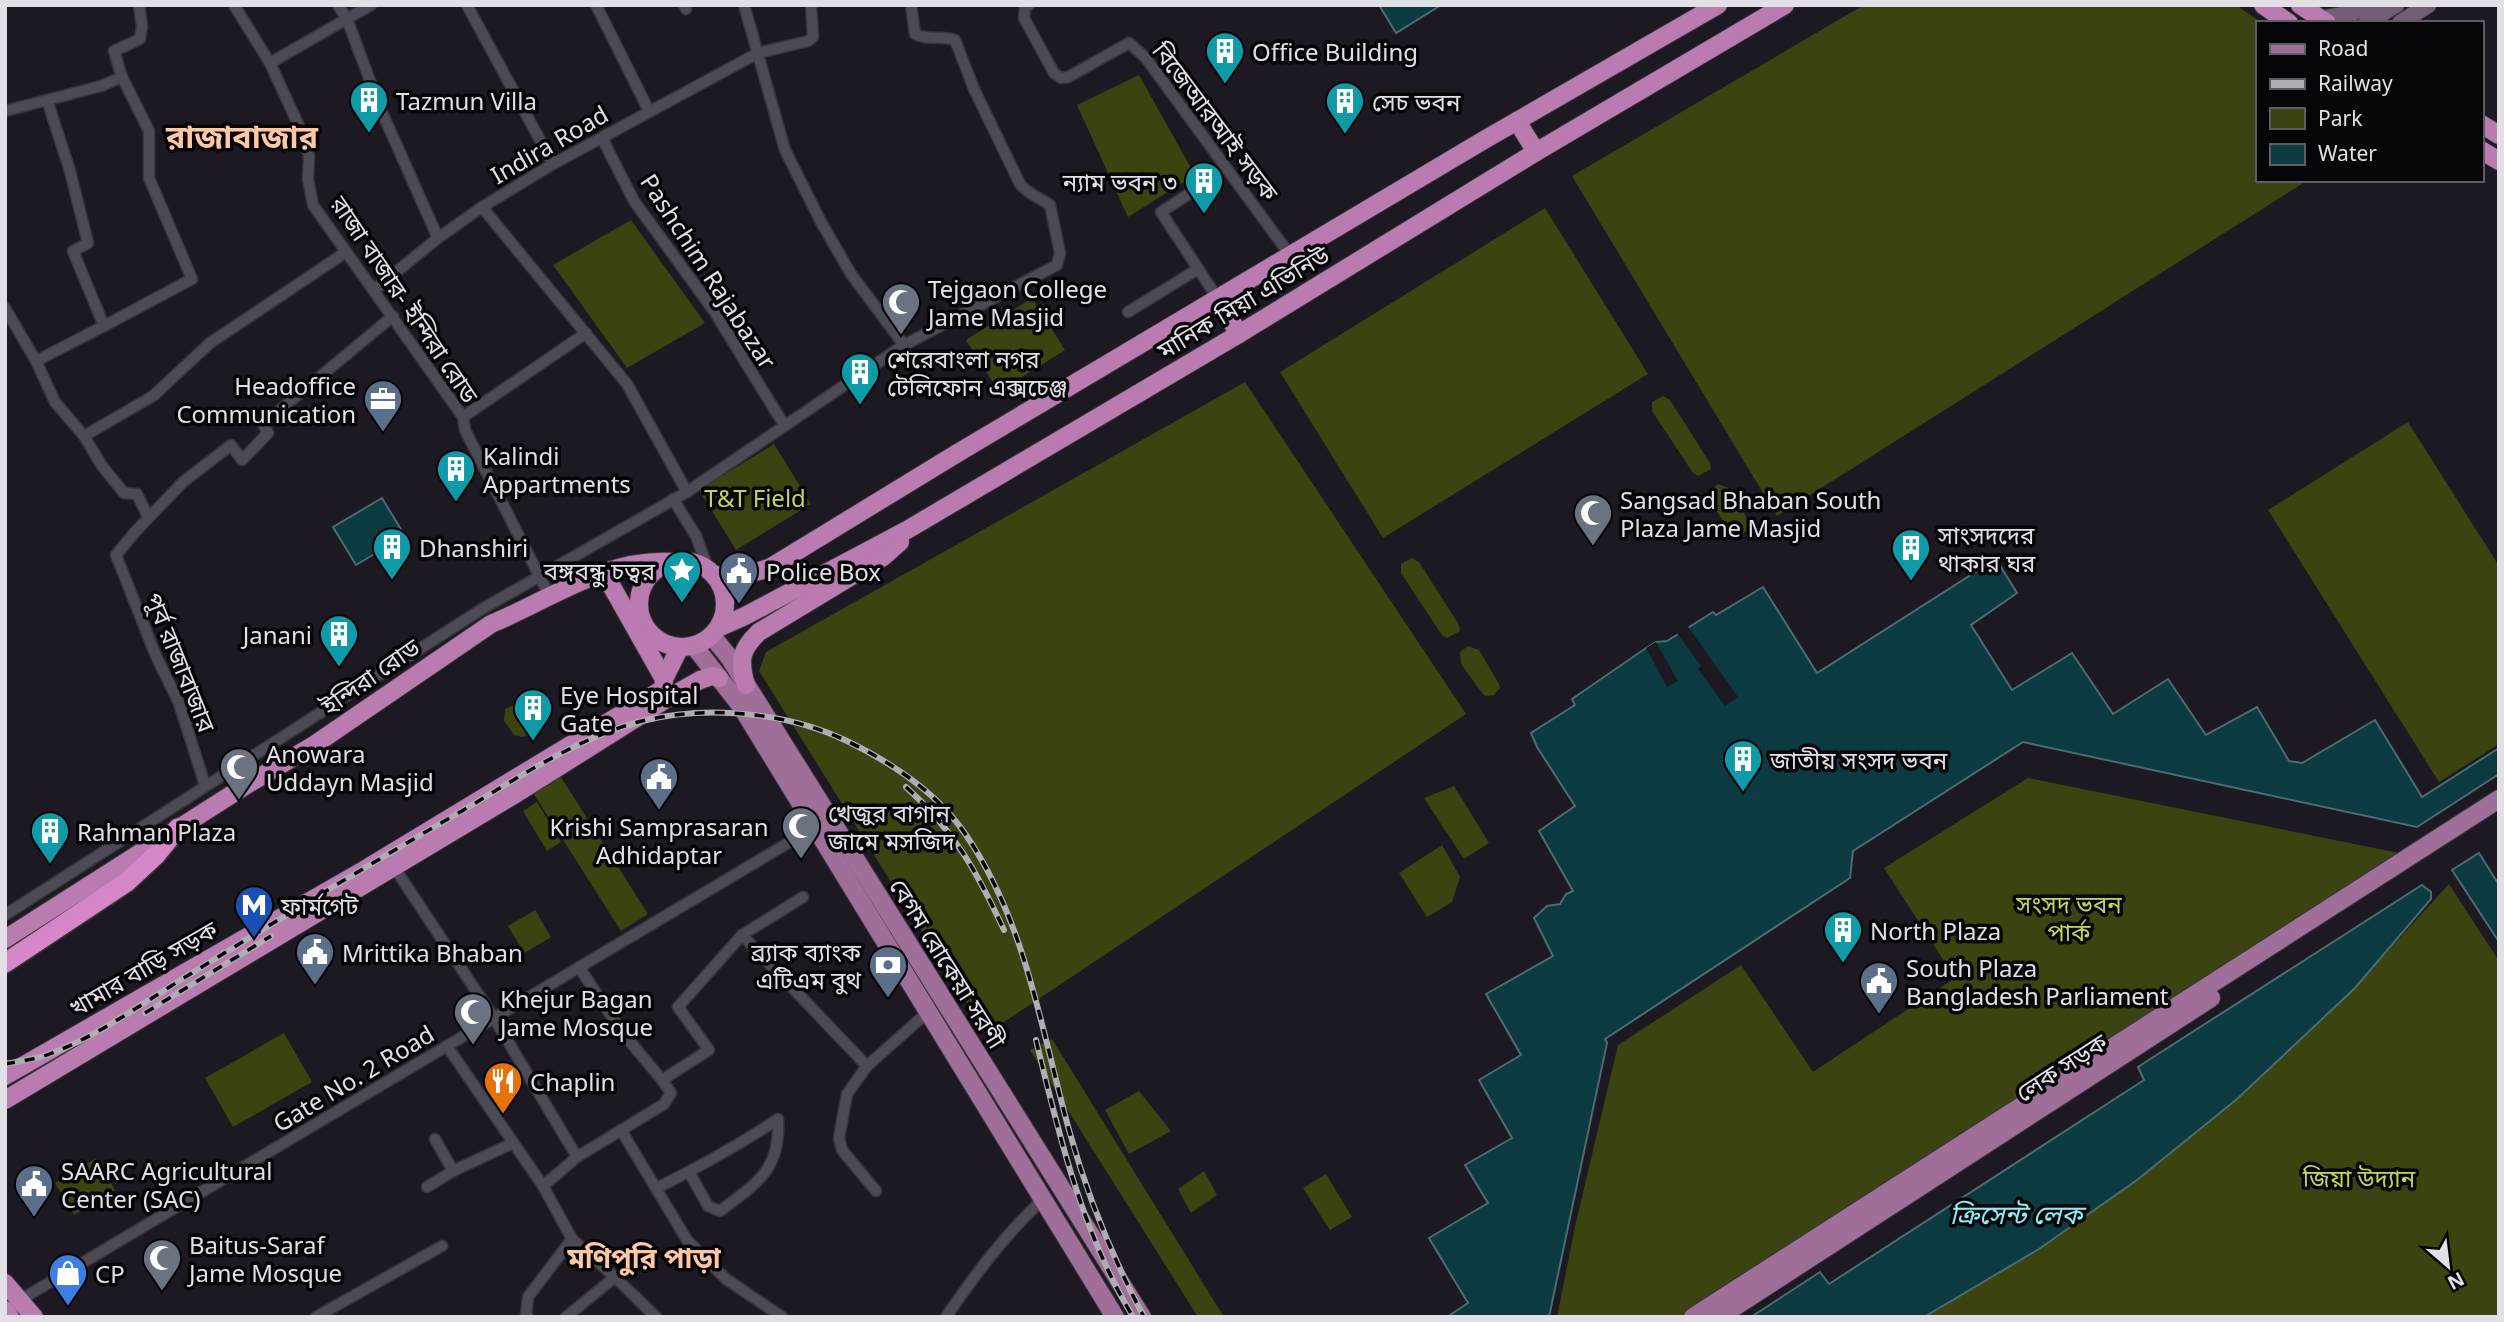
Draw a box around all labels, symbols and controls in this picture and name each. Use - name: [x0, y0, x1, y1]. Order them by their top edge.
- legend: [2256, 21, 2483, 182]
- building icon: Office Building: [1204, 30, 1246, 85]
- street label: বিজেআরআই সড়ক: [1145, 34, 1287, 207]
- text: Road: [2318, 34, 2368, 62]
- place label: Office Building: [1252, 35, 1418, 68]
- text: Railway: [2318, 69, 2393, 97]
- building icon: Tazmun Villa: [348, 79, 390, 134]
- building icon: সেচ ভবন: [1324, 80, 1366, 135]
- place label: Tazmun Villa: [396, 84, 537, 117]
- place label: সেচ ভবন: [1372, 85, 1461, 118]
- street label: Indira Road: [484, 97, 614, 191]
- text: Park: [2318, 104, 2363, 132]
- district label: রাজাবাজার: [165, 114, 319, 157]
- text: Water: [2318, 139, 2377, 167]
- building icon: ন্যাম ভবন ৩: [1183, 160, 1225, 215]
- place label: ন্যাম ভবন ৩: [1062, 165, 1177, 198]
- street label: Pashchim Rajabazar: [633, 167, 785, 375]
- street label: রাজা বাজার- ইন্দিরা রোড: [323, 188, 487, 410]
- street label: মানিক মিয়া এভিনিউ: [1150, 237, 1336, 367]
- place label: Tejgaon College Jame Masjid: [926, 272, 1107, 333]
- mosque icon: Tejgaon College Jame Masjid: [880, 281, 922, 336]
- place label: শেরেবাংলা নগর টেলিফোন এক্সচেঞ্জ: [887, 342, 1067, 403]
- building icon: শেরেবাংলা নগর টেলিফোন এক্সচেঞ্জ: [839, 351, 881, 406]
- place label: Headoffice Communication: [176, 369, 356, 430]
- office icon: Headoffice Communication: [362, 378, 404, 433]
- place label: Kalindi Appartments: [483, 439, 631, 500]
- building icon: Kalindi Appartments: [435, 448, 477, 503]
- park label: T&T Field: [704, 481, 806, 514]
- place label: Sangsad Bhaban South Plaza Jame Masjid: [1620, 483, 1881, 544]
- mosque icon: Sangsad Bhaban South Plaza Jame Masjid: [1572, 492, 1614, 547]
- place label: সাংসদদের থাকার ঘর: [1937, 518, 2036, 579]
- building icon: Dhanshiri: [371, 526, 413, 581]
- building icon: সাংসদদের থাকার ঘর: [1890, 527, 1932, 582]
- place label: Dhanshiri: [419, 531, 528, 564]
- place icon: বঙ্গবন্ধু চত্বর: [661, 549, 703, 604]
- public building icon: Police Box: [718, 550, 760, 605]
- place label: বঙ্গবন্ধু চত্বর: [543, 554, 656, 588]
- place label: Police Box: [766, 555, 881, 588]
- street label: পূর্ব রাজাবাজার: [138, 587, 224, 737]
- building icon: Janani: [318, 613, 360, 668]
- place label: Janani: [241, 618, 312, 651]
- street label: ইন্দিরা রোড: [313, 630, 426, 723]
- place label: Eye Hospital Gate: [560, 678, 698, 739]
- building icon: Eye Hospital Gate: [512, 687, 554, 742]
- place label: Anowara Uddayn Masjid: [266, 737, 434, 798]
- building icon: জাতীয় সংসদ ভবন: [1722, 738, 1764, 793]
- place label: জাতীয় সংসদ ভবন: [1769, 743, 1948, 776]
- mosque icon: Anowara Uddayn Masjid: [218, 746, 260, 801]
- public building icon: Krishi Samprasaran Adhidaptar: [638, 756, 680, 811]
- place label: খেজুর বাগান জামে মসজিদ: [827, 796, 955, 857]
- mosque icon: খেজুর বাগান জামে মসজিদ: [780, 805, 822, 860]
- building icon: Rahman Plaza: [29, 810, 71, 865]
- place label: Krishi Samprasaran Adhidaptar: [549, 810, 769, 871]
- place label: Rahman Plaza: [77, 815, 236, 848]
- street label: বেগম রোকেয়া সরণী: [882, 872, 1014, 1055]
- metro station icon: ফার্মগেট: [233, 884, 275, 939]
- park label: সংসদ ভবন পার্ক: [2015, 887, 2122, 948]
- place label: ফার্মগেট: [280, 889, 359, 922]
- building icon: North Plaza: [1822, 909, 1864, 964]
- street label: খামার বাড়ি সড়ক: [63, 912, 224, 1024]
- place label: North Plaza: [1870, 914, 2001, 947]
- public building icon: Mrittika Bhaban: [294, 931, 336, 986]
- place label: ব্র্যাক ব্যাংক এটিএম বুথ: [750, 935, 862, 996]
- place label: Mrittika Bhaban: [342, 936, 523, 969]
- bank icon: ব্র্যাক ব্যাংক এটিএম বুথ: [867, 944, 909, 999]
- place label: South Plaza Bangladesh Parliament: [1906, 951, 2169, 1012]
- public building icon: South Plaza Bangladesh Parliament: [1858, 960, 1900, 1015]
- place label: Khejur Bagan Jame Mosque: [498, 982, 653, 1043]
- mosque icon: Khejur Bagan Jame Mosque: [452, 991, 494, 1046]
- street label: Gate No. 2 Road: [266, 1017, 440, 1139]
- street label: লেক সড়ক: [2009, 1025, 2114, 1109]
- restaurant icon: Chaplin: [482, 1060, 524, 1115]
- place label: Chaplin: [530, 1065, 615, 1098]
- place label: SAARC Agricultural Center (SAC): [61, 1154, 273, 1215]
- park label: জিয়া উদ্যান: [2302, 1161, 2416, 1194]
- public building icon: SAARC Agricultural Center (SAC): [13, 1163, 55, 1218]
- water label: ক্রিসেন্ট লেক: [1950, 1196, 2087, 1232]
- place label: Baitus-Saraf Jame Mosque: [187, 1228, 342, 1289]
- north arrow: [2413, 1231, 2483, 1301]
- mosque icon: Baitus-Saraf Jame Mosque: [141, 1237, 183, 1292]
- district label: মণিপুরি পাড়া: [566, 1238, 722, 1276]
- shop icon: CP: [47, 1252, 89, 1307]
- place label: CP: [95, 1257, 125, 1290]
- text: N: [2443, 1266, 2469, 1296]

